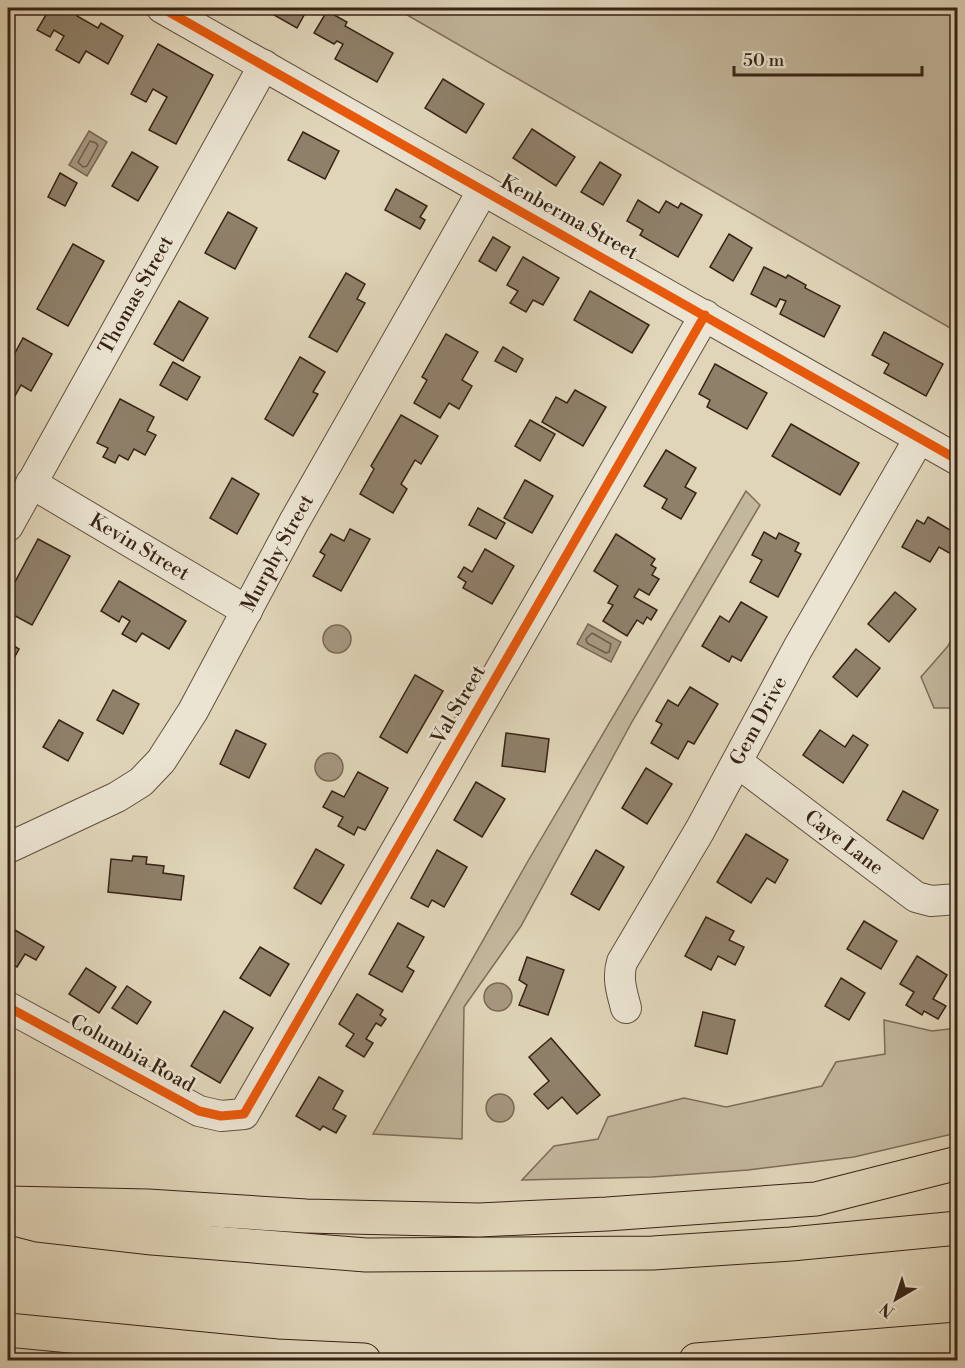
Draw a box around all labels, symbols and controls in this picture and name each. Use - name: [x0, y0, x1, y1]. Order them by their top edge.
- scale bar: [734, 39, 922, 77]
- text: 50 m: [743, 49, 785, 72]
- street label: Kenberma Street: [496, 170, 642, 266]
- street label: Thomas Street: [93, 232, 179, 359]
- street label: Murphy Street: [236, 490, 320, 616]
- street label: Kevin Street: [85, 508, 194, 586]
- street label: Val Street: [426, 661, 492, 750]
- street label: Gem Drive: [725, 672, 793, 770]
- street label: Caye Lane: [799, 805, 889, 881]
- street label: Columbia Road: [65, 1010, 199, 1099]
- north arrow: [866, 1269, 926, 1329]
- text: N: [876, 1298, 898, 1322]

